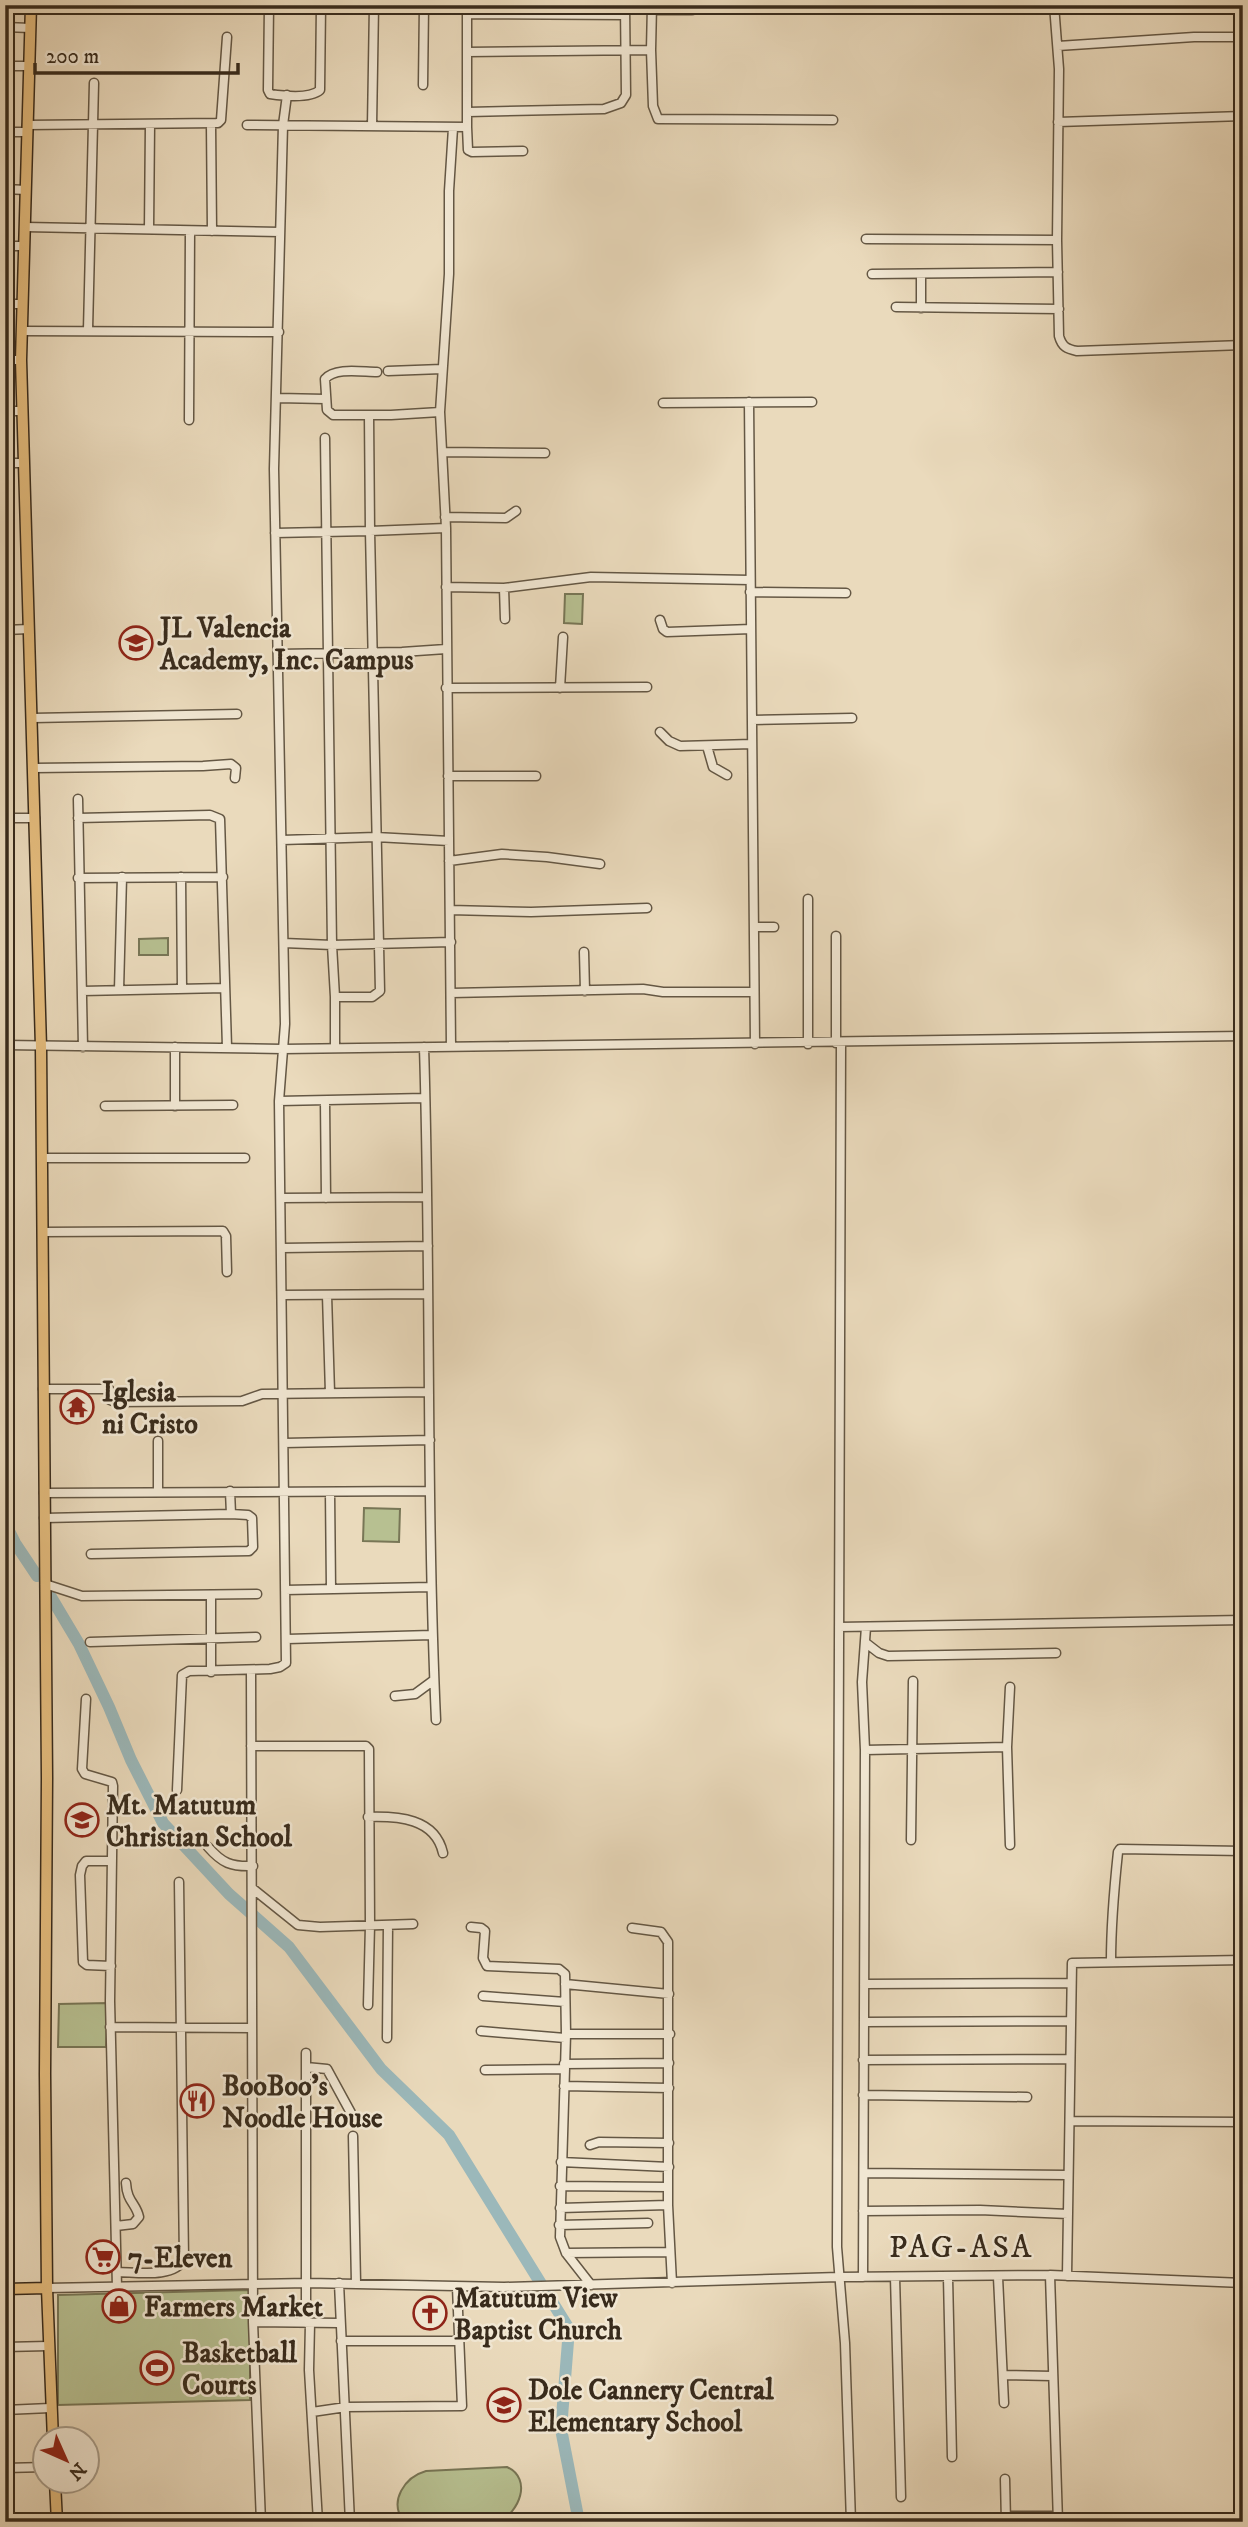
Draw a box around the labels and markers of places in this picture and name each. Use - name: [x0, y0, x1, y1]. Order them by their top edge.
- place label: JL Valencia Academy, Inc. Campus: [157, 611, 414, 678]
- school or university icon: JL Valencia Academy, Inc. Campus: [117, 624, 155, 662]
- place label: Iglesia ni Cristo: [102, 1375, 198, 1442]
- temple icon: Iglesia ni Cristo: [58, 1388, 96, 1426]
- place label: Mt. Matutum Christian School: [106, 1788, 292, 1855]
- school or university icon: Mt. Matutum Christian School: [63, 1801, 101, 1839]
- place label: BooBoo's Noodle House: [222, 2069, 383, 2136]
- restaurant icon: BooBoo's Noodle House: [178, 2082, 216, 2120]
- supermarket icon: 7-Eleven: [84, 2238, 122, 2276]
- place label: 7-Eleven: [128, 2241, 233, 2276]
- place label: Matutum View Baptist Church: [454, 2281, 622, 2348]
- shop icon: Farmers Market: [100, 2287, 138, 2325]
- place label: Farmers Market: [144, 2290, 323, 2325]
- church icon: Matutum View Baptist Church: [411, 2294, 449, 2332]
- place label: Basketball Courts: [182, 2336, 298, 2403]
- sports icon: Basketball Courts: [138, 2349, 176, 2387]
- place label: Dole Cannery Central Elementary School: [528, 2373, 774, 2440]
- school or university icon: Dole Cannery Central Elementary School: [485, 2386, 523, 2424]

